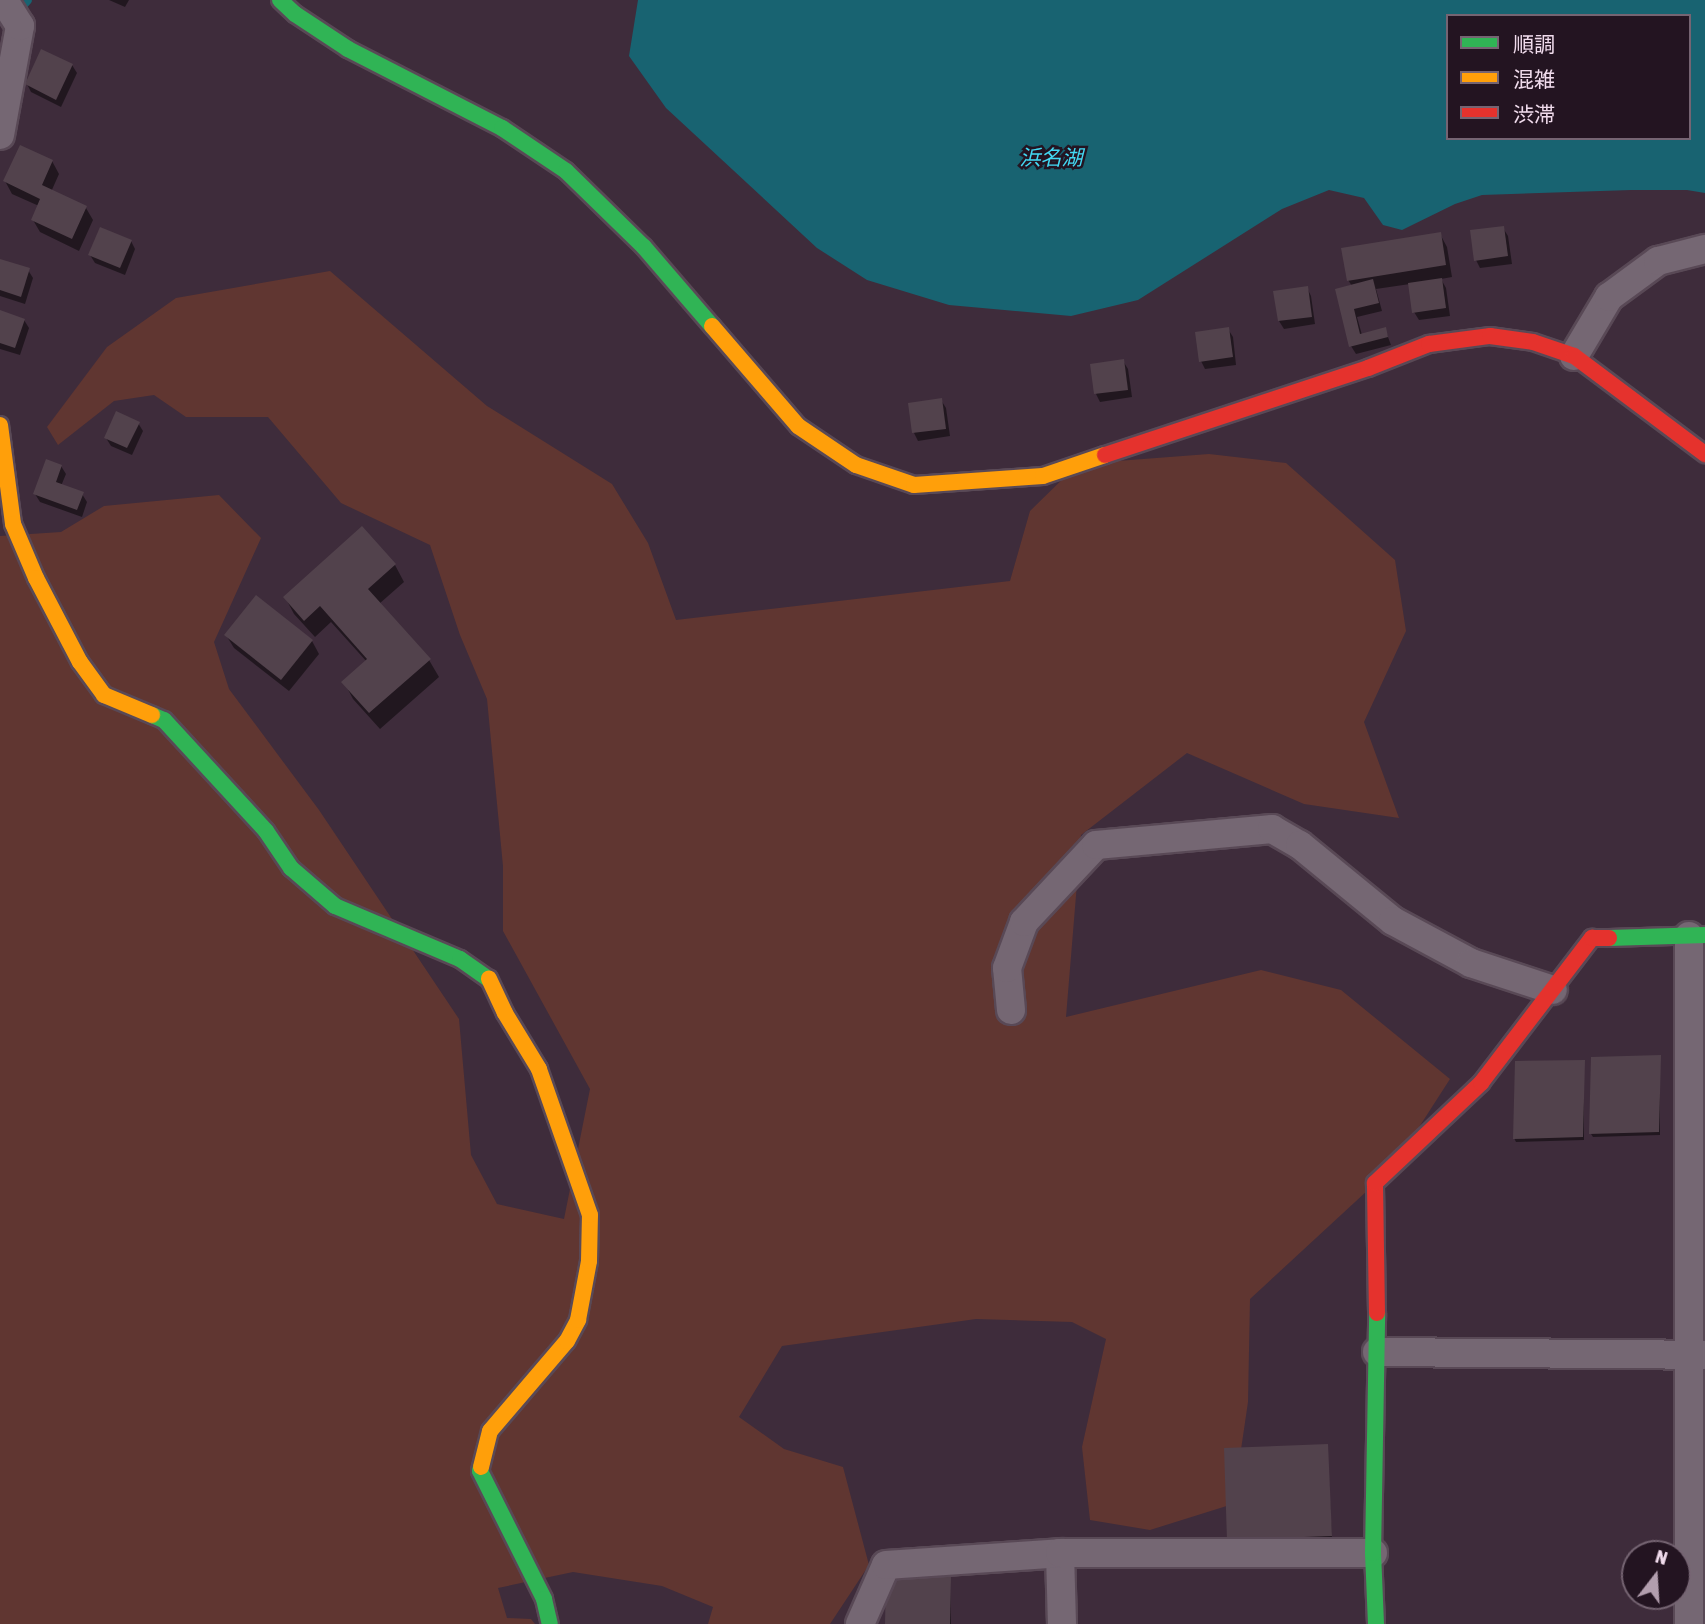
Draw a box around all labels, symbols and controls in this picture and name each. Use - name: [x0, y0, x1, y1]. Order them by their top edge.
- legend: [1446, 14, 1691, 140]
- text: 順調: [1513, 32, 1555, 56]
- text: 混雑: [1513, 67, 1555, 91]
- text: 渋滞: [1513, 102, 1555, 126]
- water label: 浜名湖: [1020, 144, 1082, 170]
- north arrow: [1621, 1540, 1691, 1610]
- text: N: [1653, 1545, 1670, 1569]

